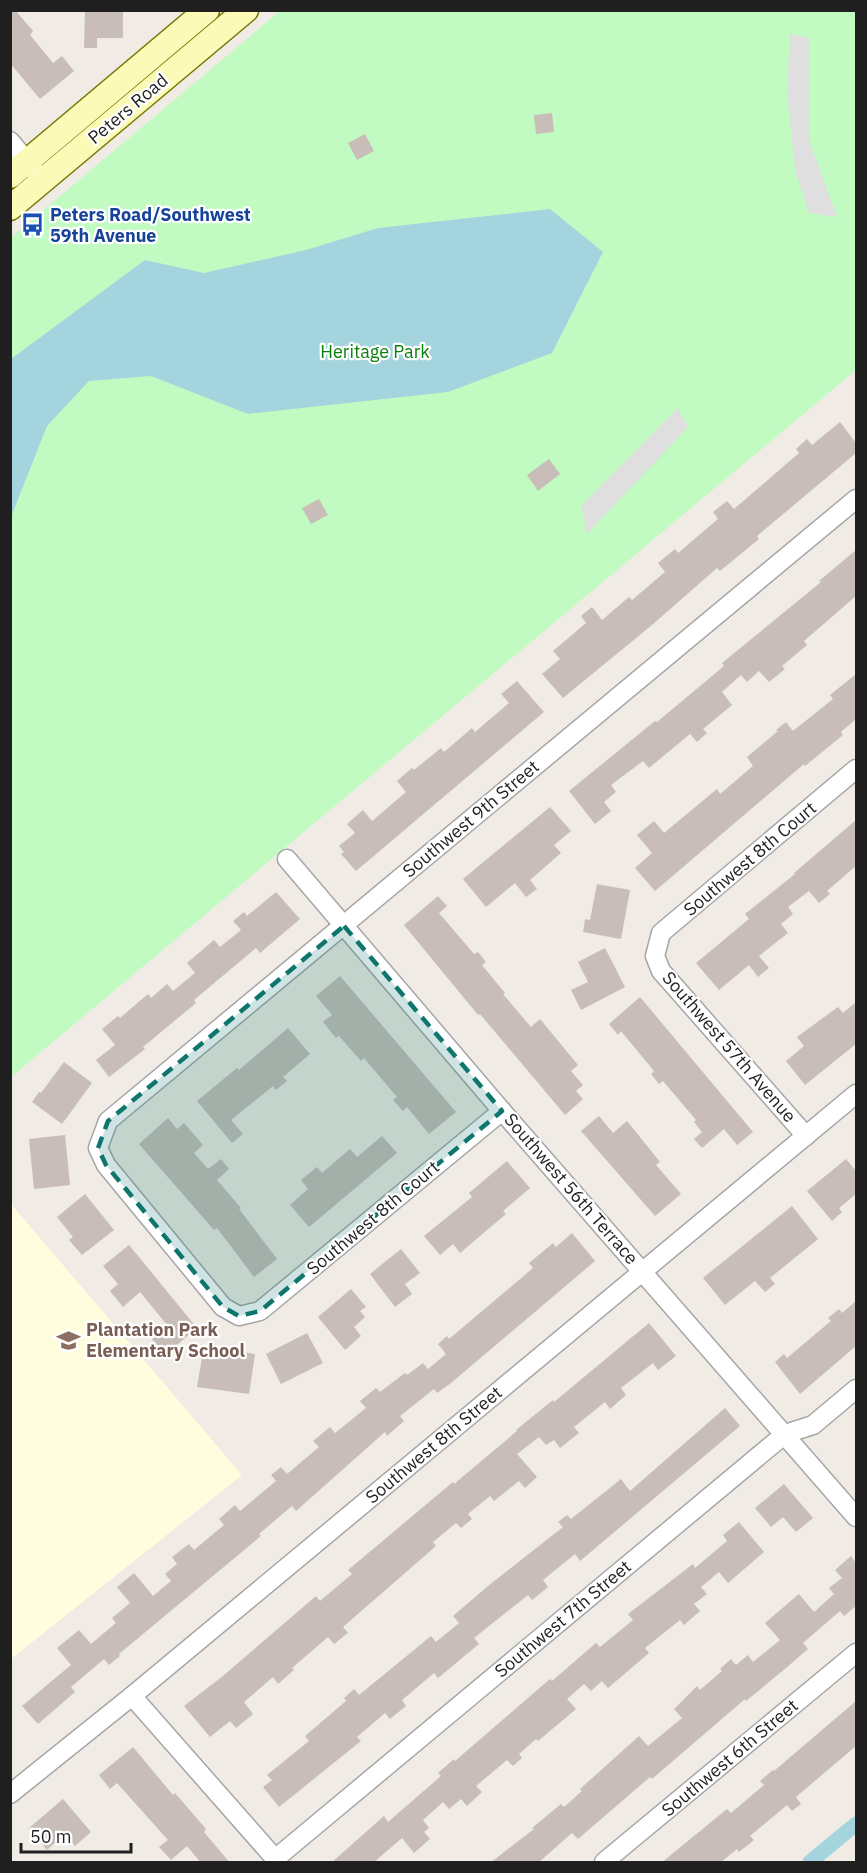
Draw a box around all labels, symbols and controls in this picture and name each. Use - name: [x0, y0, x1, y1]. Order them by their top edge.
- street label: Peters Road: [83, 68, 172, 149]
- place label: Peters Road/Southwest 59th Avenue: [50, 203, 251, 247]
- bus stop icon: Peters Road/Southwest 59th Avenue: [19, 212, 45, 238]
- park label: Heritage Park: [320, 340, 430, 363]
- street label: Southwest 9th Street: [398, 755, 544, 882]
- street label: Southwest 8th Court: [679, 796, 821, 921]
- street label: Southwest 57th Avenue: [658, 966, 801, 1127]
- street label: Southwest 56th Terrace: [499, 1108, 643, 1269]
- street label: Southwest 8th Court: [302, 1155, 444, 1280]
- place label: Plantation Park Elementary School: [86, 1318, 245, 1362]
- school or university icon: Plantation Park Elementary School: [55, 1327, 81, 1353]
- street label: Southwest 8th Street: [361, 1381, 507, 1508]
- street label: Southwest 7th Street: [490, 1555, 636, 1682]
- street label: Southwest 6th Street: [657, 1694, 803, 1821]
- scale bar: [21, 1816, 130, 1854]
- text: 50 m: [30, 1825, 72, 1848]

